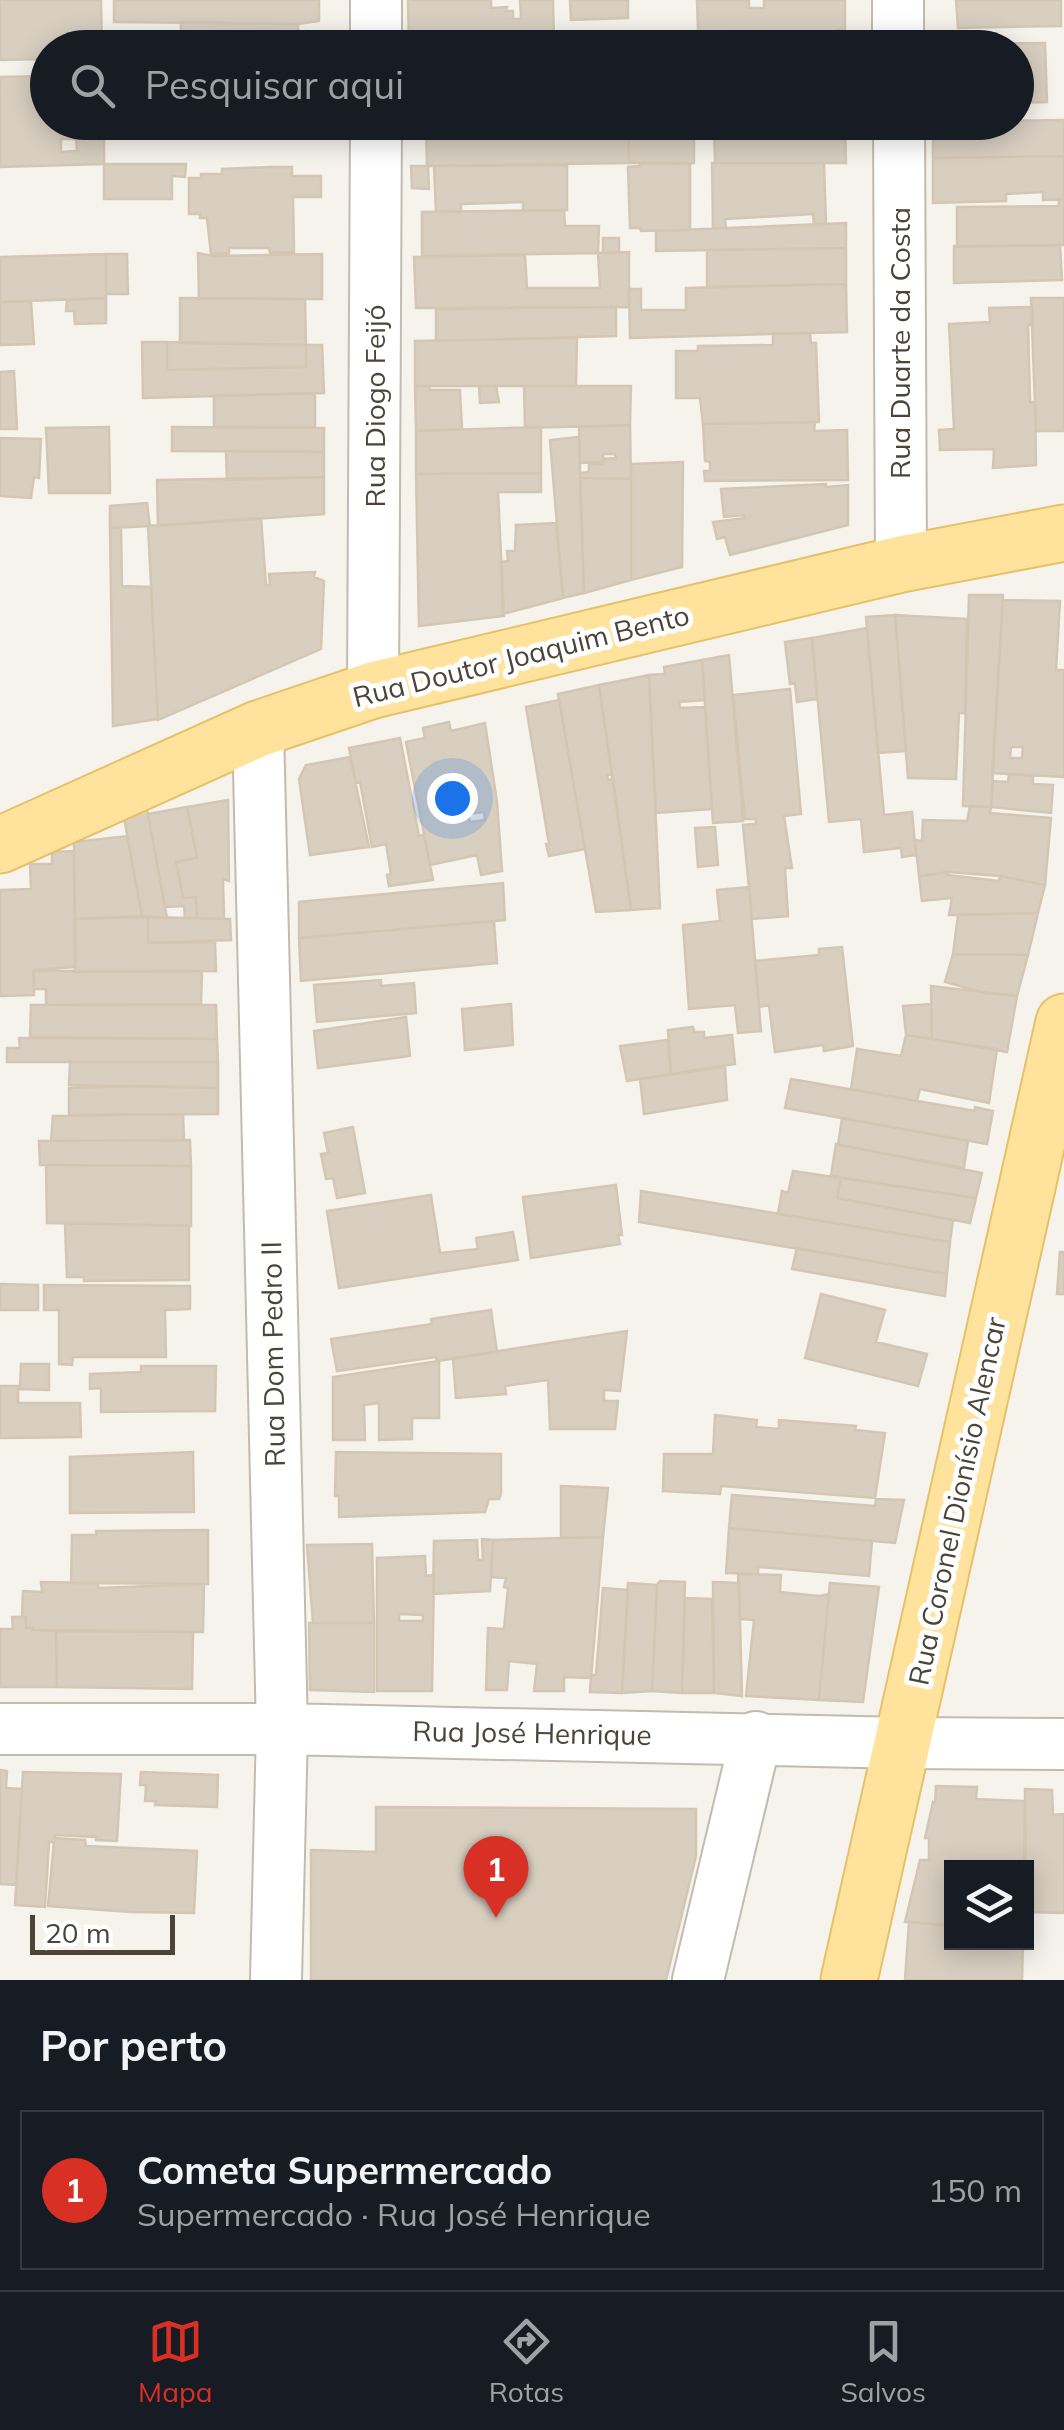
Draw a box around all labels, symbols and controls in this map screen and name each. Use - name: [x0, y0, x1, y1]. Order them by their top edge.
- search box: [30, 30, 1034, 140]
- icon: search: [65, 58, 120, 113]
- text: Pesquisar aqui: [145, 61, 404, 109]
- street label: Rua Duarte da Costa: [882, 207, 917, 479]
- street label: Rua Diogo Feijó: [357, 304, 392, 508]
- street label: Rua Doutor Joaquim Bento: [349, 597, 693, 714]
- your location: [427, 773, 478, 824]
- street label: Rua Dom Pedro II: [253, 1241, 292, 1467]
- street label: Rua Coronel Dionísio Alencar: [900, 1313, 1013, 1688]
- street label: Rua José Henrique: [412, 1713, 652, 1752]
- pin: 1: [464, 1836, 528, 1918]
- map controls: [944, 1860, 1034, 1950]
- button: layers: [944, 1860, 1034, 1950]
- scale bar: [30, 1910, 175, 1954]
- text: 20 m: [45, 1915, 111, 1950]
- text: Por perto: [40, 2019, 227, 2072]
- text: Cometa Supermercado: [137, 2146, 552, 2194]
- text: 1: [65, 2170, 84, 2210]
- text: 150 m: [928, 2170, 1022, 2210]
- text: Supermercado · Rua José Henrique: [137, 2194, 651, 2234]
- tab: Mapa: [138, 2314, 213, 2409]
- tab: Rotas: [489, 2314, 564, 2409]
- tab: Salvos: [840, 2314, 926, 2409]

